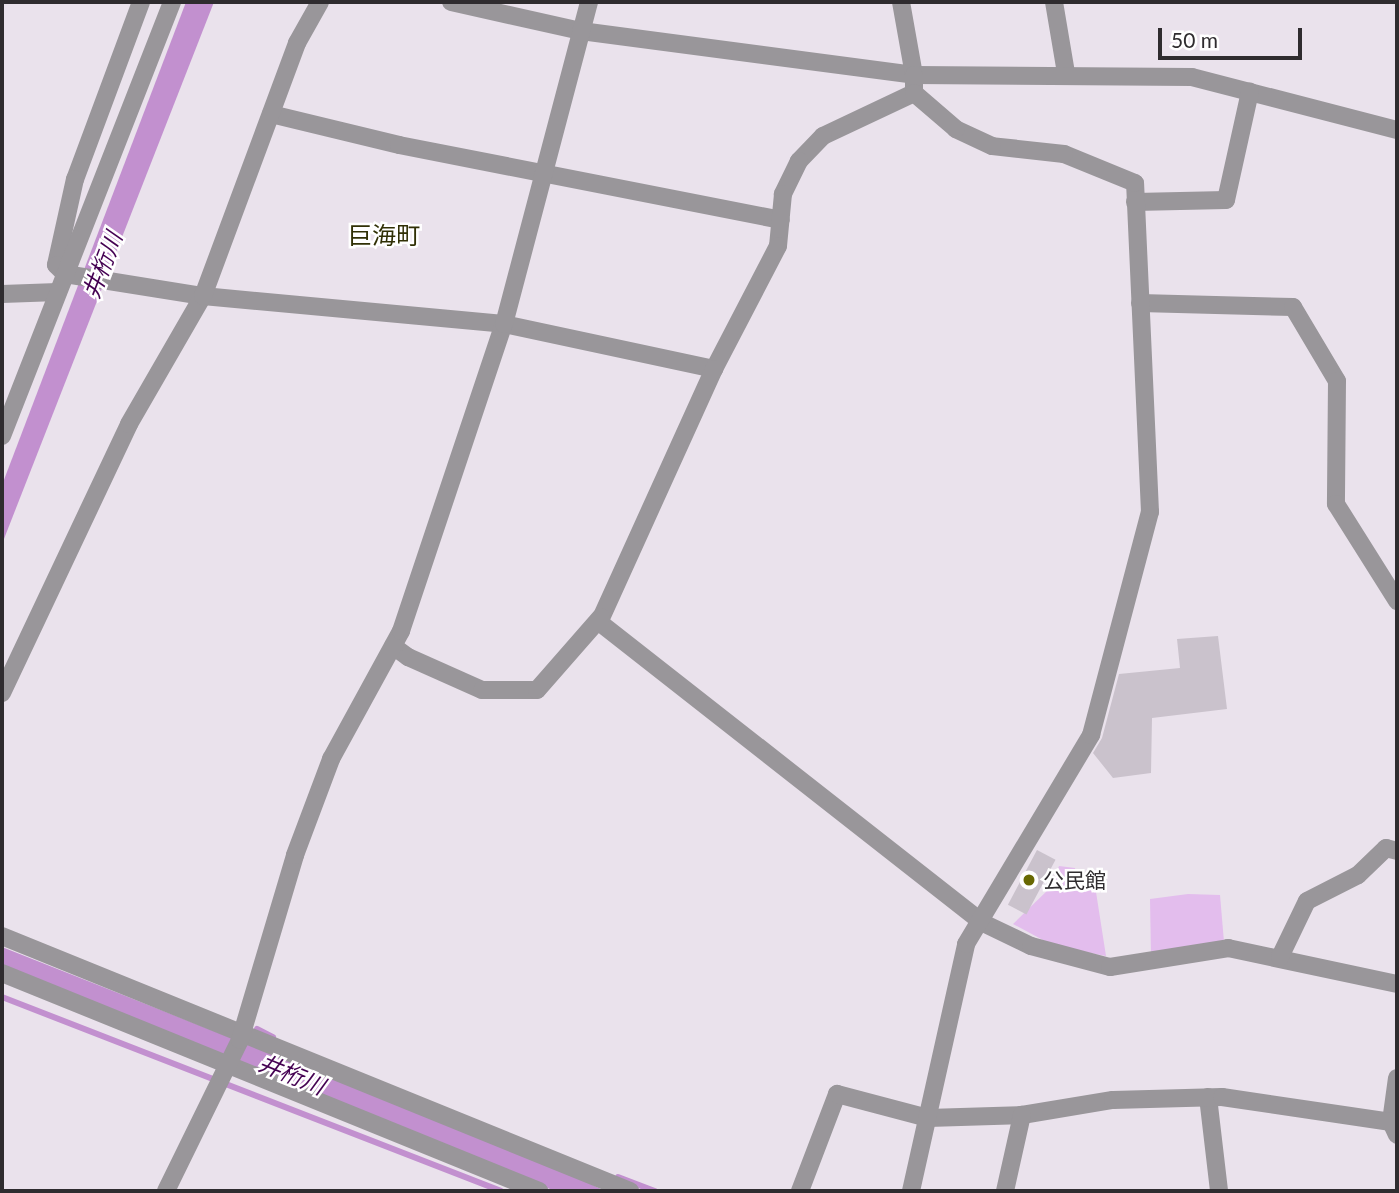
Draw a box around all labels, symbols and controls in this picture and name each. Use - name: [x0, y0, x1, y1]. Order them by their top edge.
- scale bar: [1161, 14, 1304, 58]
- text: 50 m: [1171, 27, 1218, 52]
- district label: 巨海町: [348, 221, 420, 249]
- water label: 井桁川: [77, 228, 127, 302]
- place label: 公民館: [1043, 867, 1106, 893]
- marker: 公民館: [1021, 872, 1037, 888]
- water label: 井桁川: [255, 1048, 329, 1100]

